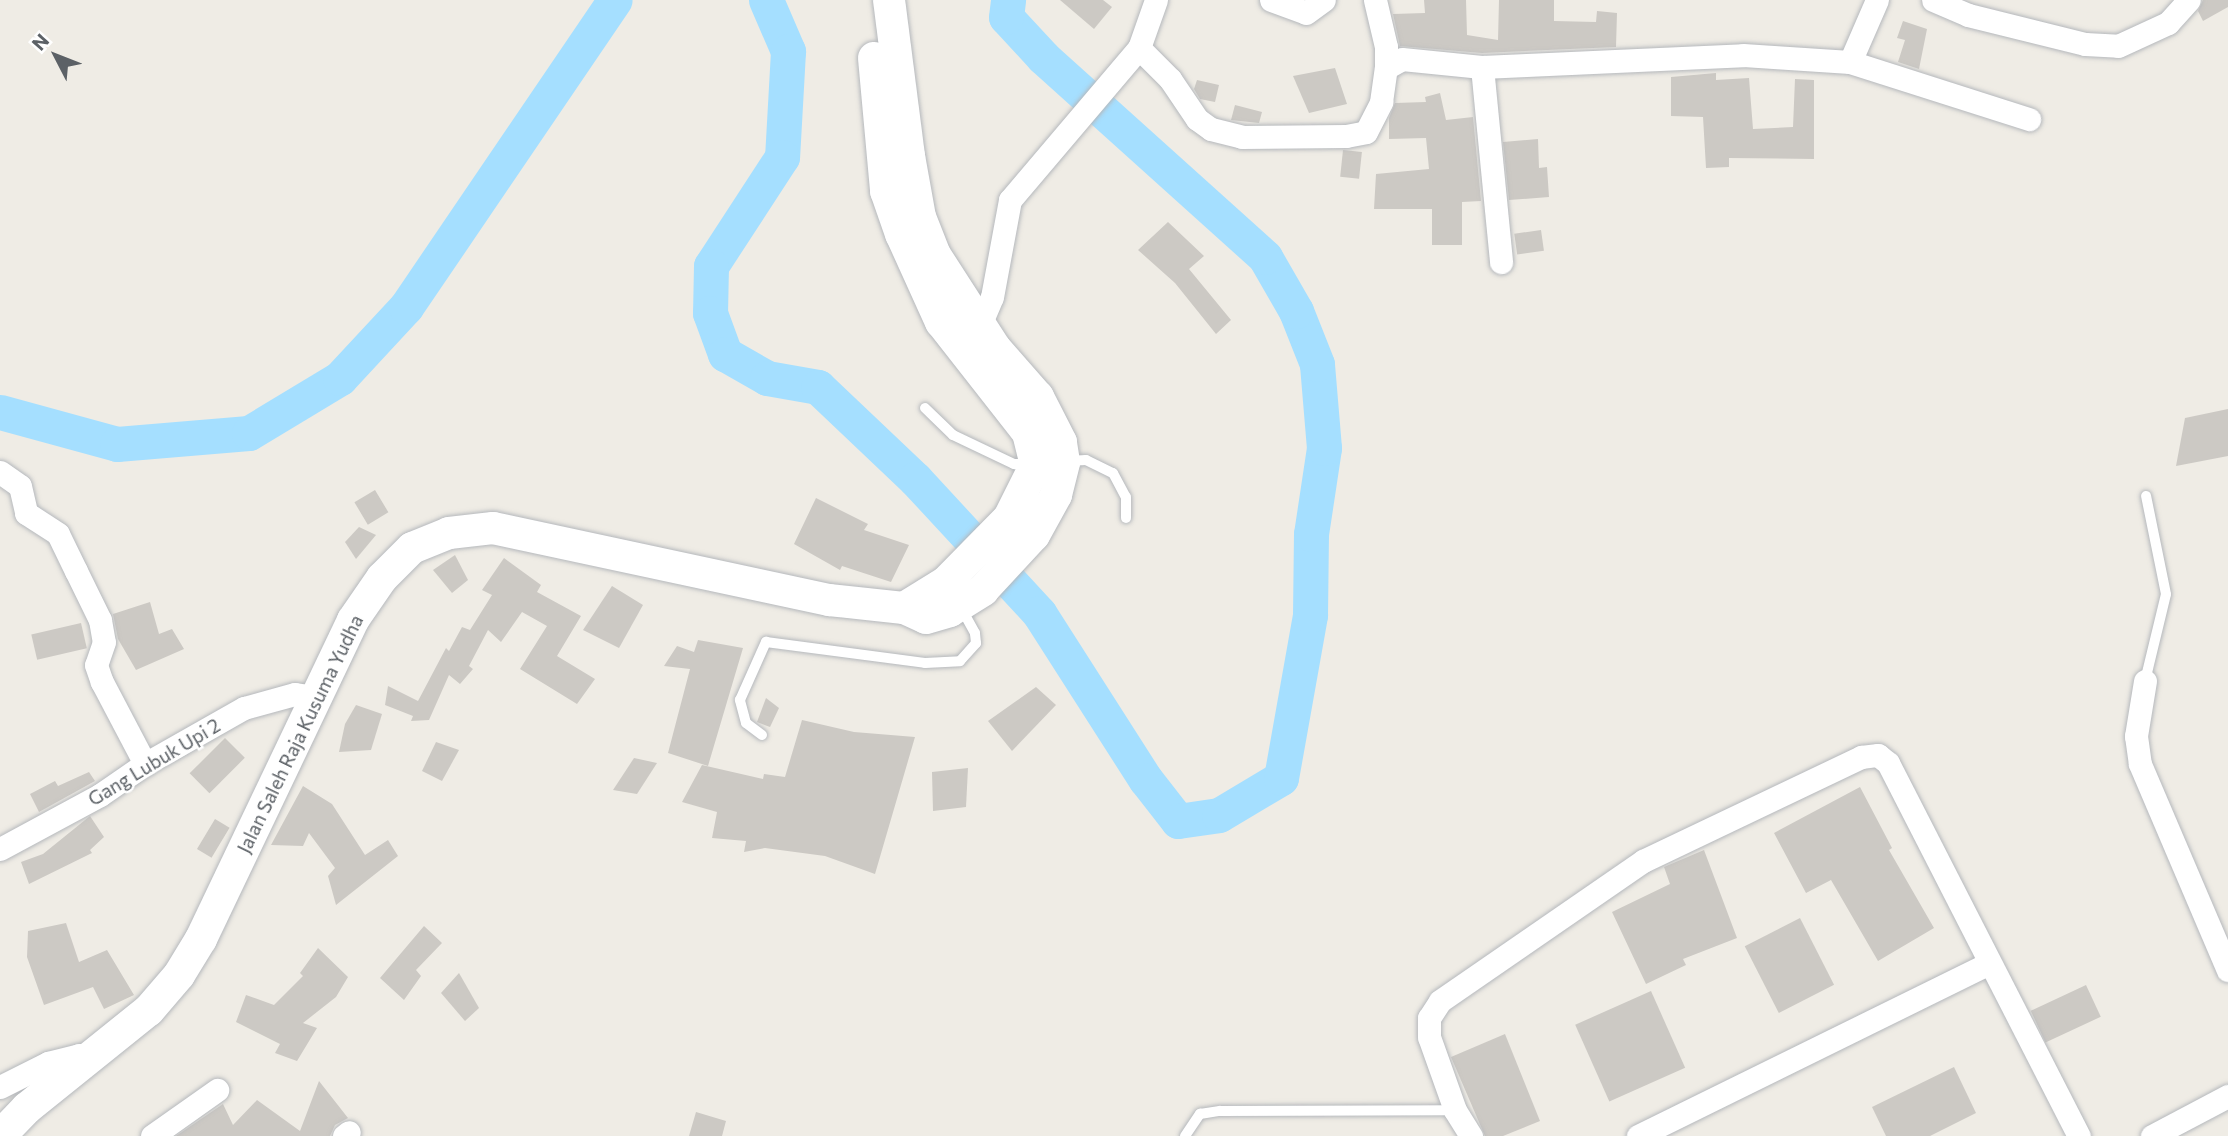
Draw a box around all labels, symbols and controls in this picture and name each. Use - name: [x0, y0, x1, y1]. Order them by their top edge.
- north arrow: [21, 21, 91, 91]
- text: N: [27, 29, 53, 55]
- street label: Jalan Saleh Raja Kusuma Yudha: [232, 611, 368, 857]
- street label: Gang Lubuk Upi 2: [84, 714, 224, 810]

